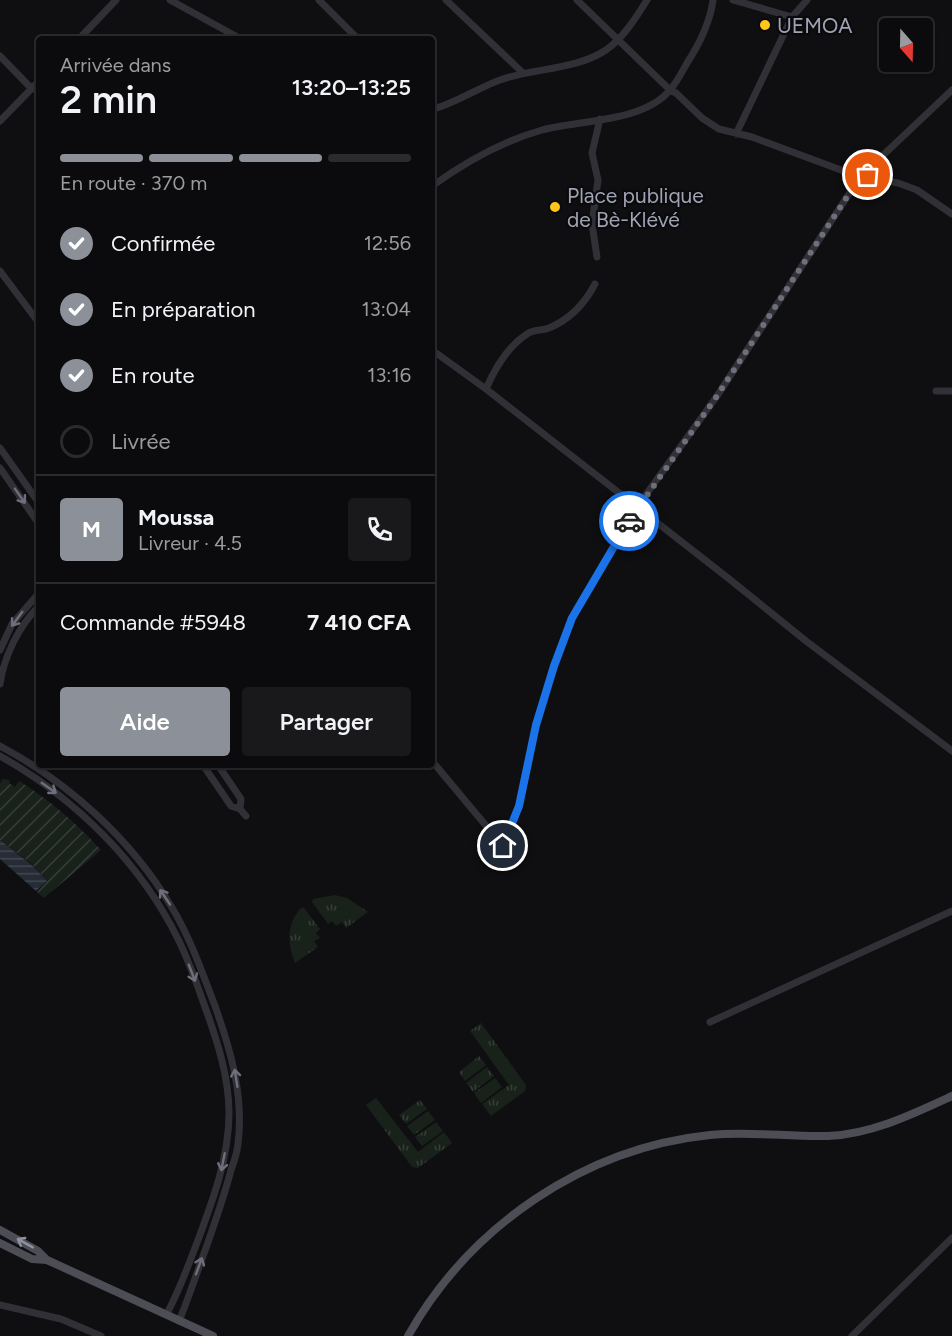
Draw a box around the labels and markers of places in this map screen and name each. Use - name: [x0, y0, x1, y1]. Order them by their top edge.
- place label: UEMOA: [777, 13, 853, 38]
- marker: UEMOA: [758, 18, 772, 32]
- pin: [842, 149, 893, 200]
- place label: Place publique de Bè-Klévé: [567, 183, 704, 232]
- marker: Place publique de Bè-Klévé: [548, 200, 562, 214]
- pin: [477, 820, 528, 871]

